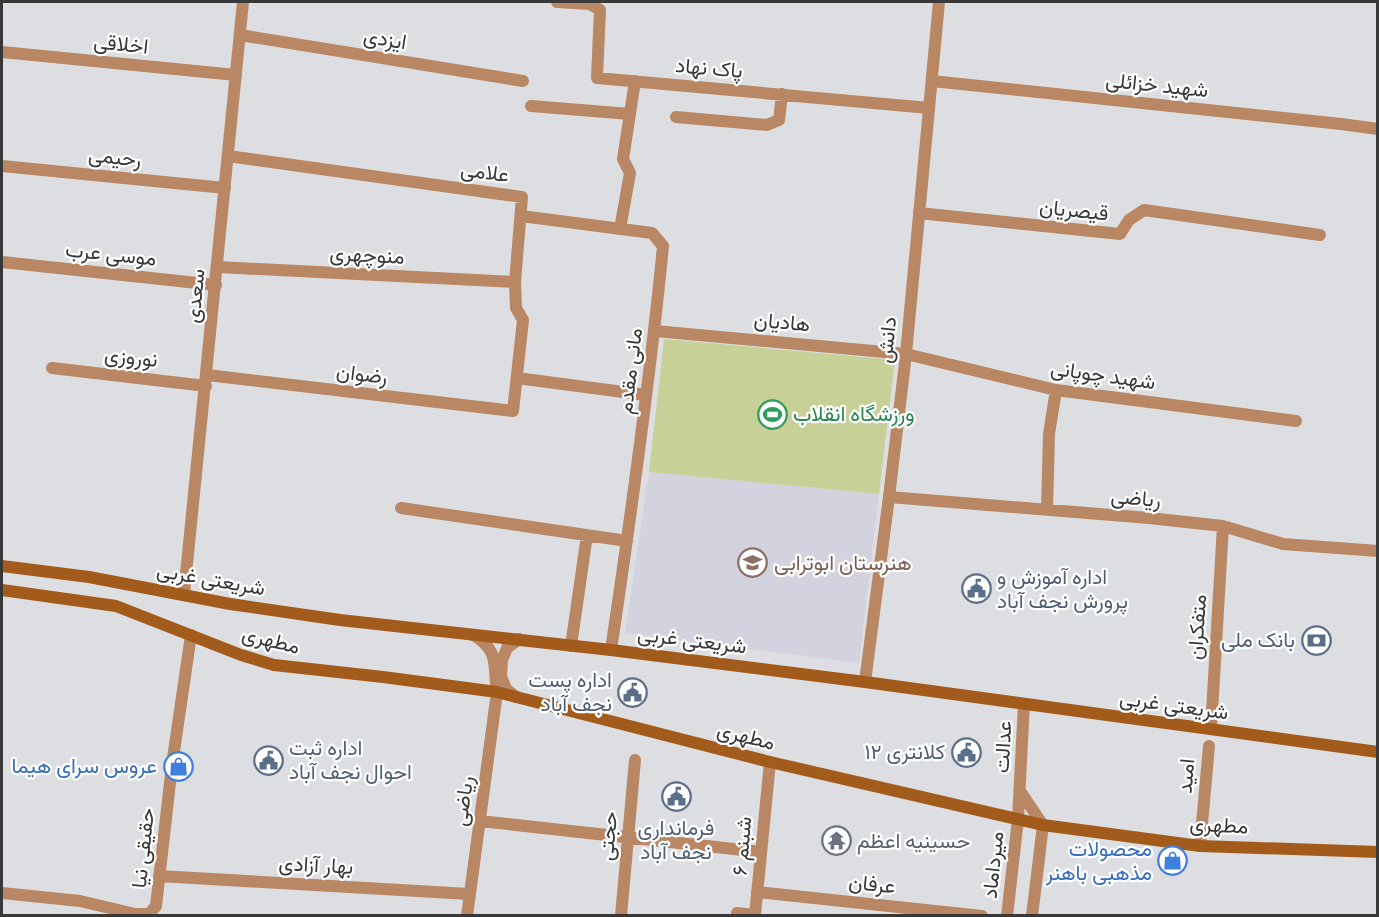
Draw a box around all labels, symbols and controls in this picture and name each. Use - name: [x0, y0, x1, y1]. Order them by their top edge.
- street label: ایزدی: [361, 21, 409, 55]
- street label: اخلاقی: [92, 26, 150, 60]
- street label: پاک نهاد: [674, 50, 744, 85]
- street label: شهید خزائلی: [1104, 65, 1210, 103]
- street label: رحیمی: [87, 139, 143, 173]
- street label: علامی: [459, 154, 511, 188]
- street label: قیصریان: [1038, 191, 1110, 227]
- street label: موسی عرب: [64, 234, 158, 272]
- street label: منوچهری: [329, 238, 405, 271]
- street label: سعدی: [177, 267, 211, 324]
- street label: هادیان: [753, 305, 811, 337]
- street label: دانش: [870, 315, 902, 365]
- street label: مانی مقدم: [610, 326, 649, 416]
- street label: نوروزی: [103, 339, 159, 373]
- street label: شهید چوپانی: [1049, 353, 1157, 396]
- street label: رضوان: [335, 356, 389, 390]
- sports icon: ورزشگاه انقلاب: [756, 398, 788, 430]
- place label: ورزشگاه انقلاب: [793, 399, 915, 427]
- street label: ریاضی: [1110, 481, 1162, 513]
- school or university icon: هنرستان ابوترابی: [737, 547, 769, 579]
- place label: هنرستان ابوترابی: [774, 548, 912, 576]
- street label: شریعتی غربی: [155, 555, 268, 601]
- place label: اداره آموزش و پرورش نجف آباد: [997, 562, 1128, 615]
- public building icon: اداره آموزش و پرورش نجف آباد: [960, 573, 992, 605]
- street label: متفکران: [1180, 593, 1212, 661]
- street label: مطهری: [239, 618, 303, 660]
- street label: شریعتی غربی: [636, 618, 748, 660]
- bank icon: بانک ملی: [1300, 624, 1332, 656]
- place label: بانک ملی: [1221, 625, 1295, 653]
- place label: اداره پست نجف آباد: [528, 665, 612, 717]
- public building icon: اداره پست نجف آباد: [617, 676, 649, 708]
- street label: شریعتی غربی: [1118, 683, 1230, 726]
- street label: مطهری: [714, 714, 778, 756]
- street label: عدالت: [987, 720, 1017, 774]
- place label: اداره ثبت احوال نجف آباد: [289, 733, 412, 785]
- public building icon: کلانتری ۱۲: [950, 736, 982, 768]
- place label: کلانتری ۱۲: [865, 737, 945, 765]
- public building icon: اداره ثبت احوال نجف آباد: [252, 744, 284, 776]
- shop icon: عروس سرای هیما: [162, 750, 194, 782]
- place label: عروس سرای هیما: [12, 751, 157, 779]
- street label: امید: [1170, 757, 1200, 794]
- street label: ریاضی: [445, 774, 479, 828]
- public building icon: فرمانداری نجف آباد: [660, 781, 692, 813]
- street label: حقیقی نیا: [124, 807, 160, 889]
- street label: مطهری: [1189, 808, 1249, 840]
- street label: حجتی: [591, 810, 623, 862]
- place label: فرمانداری نجف آباد: [638, 813, 714, 865]
- street label: شبنم ۶: [724, 815, 759, 877]
- temple icon: حسینیه اعظم: [820, 825, 852, 857]
- place label: حسینیه اعظم: [857, 826, 970, 855]
- street label: میرداماد: [975, 830, 1009, 900]
- place label: محصولات مذهبی باهنر: [1045, 834, 1152, 886]
- shop icon: محصولات مذهبی باهنر: [1157, 845, 1189, 877]
- street label: بهار آزادی: [278, 848, 354, 880]
- street label: عرفان: [847, 867, 897, 899]

